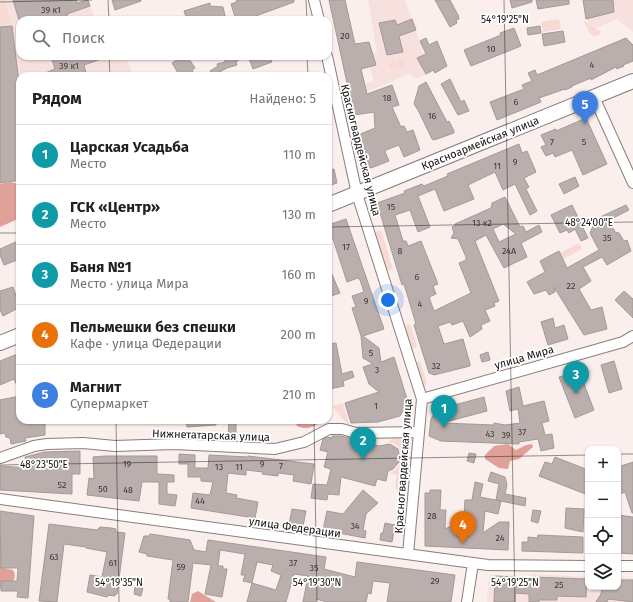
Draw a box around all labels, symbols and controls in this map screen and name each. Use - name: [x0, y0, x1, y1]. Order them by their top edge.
- house number: 39 к1: [41, 5, 61, 15]
- text: 54°19'25"N: [481, 14, 529, 26]
- search box: [16, 16, 332, 60]
- icon: search: [30, 27, 52, 49]
- text: Поиск: [62, 29, 105, 47]
- house number: 20: [340, 31, 350, 41]
- house number: 10: [487, 44, 495, 54]
- house number: 4: [590, 60, 595, 70]
- house number: 39 к1: [59, 61, 79, 71]
- street label: Красногвардейская улица: [338, 83, 383, 217]
- text: Рядом: [32, 88, 82, 109]
- text: Найдено: 5: [250, 91, 316, 106]
- pin: 5: [572, 91, 598, 124]
- house number: 18: [383, 93, 391, 103]
- house number: 6: [514, 97, 519, 107]
- house number: 16: [428, 111, 437, 121]
- street label: Красноармейская улица: [419, 114, 541, 173]
- house number: 7: [550, 137, 554, 147]
- house number: 5: [582, 137, 587, 147]
- text: Царская Усадьба: [70, 138, 189, 156]
- text: 1: [42, 147, 48, 162]
- text: 110 m: [283, 147, 316, 162]
- text: Место: [70, 156, 107, 171]
- house number: 9: [513, 157, 518, 167]
- house number: 11: [493, 161, 501, 171]
- text: ГСК «Центр»: [70, 198, 160, 216]
- house number: 15: [387, 202, 396, 212]
- text: 2: [42, 207, 48, 222]
- text: 130 m: [282, 207, 316, 222]
- text: Место: [70, 216, 107, 231]
- text: 48°24'00"E: [565, 217, 613, 229]
- house number: 13 к2: [472, 218, 492, 228]
- house number: 35: [602, 233, 612, 243]
- house number: 17: [342, 242, 350, 252]
- house number: 8: [398, 246, 403, 256]
- house number: 24А: [502, 246, 517, 256]
- text: Баня №1: [70, 258, 132, 276]
- text: 3: [42, 267, 48, 282]
- text: 160 m: [282, 267, 316, 282]
- house number: 6: [415, 272, 420, 282]
- text: Место · улица Мира: [70, 276, 189, 291]
- house number: 22: [567, 281, 575, 291]
- your location: [378, 290, 398, 310]
- house number: 9: [364, 296, 369, 306]
- house number: 4: [418, 299, 423, 309]
- text: Пельмешки без спешки: [70, 318, 236, 336]
- text: 4: [41, 327, 49, 342]
- text: 200 m: [280, 327, 316, 342]
- text: Кафе · улица Федерации: [70, 336, 222, 351]
- street label: улица Мира: [493, 343, 555, 372]
- house number: 5: [369, 348, 374, 358]
- house number: 32: [432, 361, 440, 371]
- pin: 3: [563, 361, 589, 394]
- house number: 3: [375, 365, 379, 375]
- text: Магнит: [70, 378, 121, 396]
- text: 5: [42, 387, 48, 402]
- text: 210 m: [282, 387, 316, 402]
- pin: 1: [431, 395, 457, 428]
- text: Супермаркет: [70, 396, 148, 411]
- street label: Красногвардейская улица: [392, 398, 415, 534]
- house number: 1: [374, 401, 378, 411]
- street label: Нижнетатарская улица: [152, 427, 270, 444]
- pin: 2: [350, 427, 376, 460]
- house number: 37: [518, 427, 526, 437]
- house number: 43: [485, 429, 495, 439]
- house number: 39: [501, 430, 511, 440]
- map controls: [585, 446, 621, 590]
- button: +: [585, 446, 621, 482]
- text: 48°23'50"E: [20, 459, 68, 471]
- house number: 19: [123, 459, 132, 469]
- house number: 9: [260, 459, 265, 469]
- house number: 7: [279, 461, 283, 471]
- house number: 13: [215, 462, 223, 472]
- house number: 11: [235, 462, 243, 472]
- house number: 52: [58, 480, 66, 490]
- button: −: [585, 482, 621, 518]
- house number: 50: [98, 484, 108, 494]
- house number: 48: [123, 485, 133, 495]
- house number: 44: [195, 496, 205, 506]
- house number: 28: [427, 511, 437, 521]
- pin: 4: [450, 511, 476, 544]
- street label: улица Федерации: [248, 515, 342, 540]
- button: locate: [585, 518, 621, 554]
- house number: 34: [350, 521, 360, 531]
- house number: 24: [495, 533, 505, 543]
- house number: 63: [49, 552, 59, 562]
- button: layers: [585, 554, 621, 590]
- house number: 61: [109, 558, 117, 568]
- house number: 37: [289, 558, 297, 568]
- house number: 59: [176, 562, 186, 572]
- house number: 35: [309, 563, 319, 573]
- house number: 29: [430, 576, 440, 586]
- text: 54°19'35"N: [95, 577, 143, 589]
- text: 54°19'30"N: [293, 577, 341, 589]
- text: 54°19'25"N: [491, 577, 539, 589]
- house number: 25: [555, 580, 564, 590]

